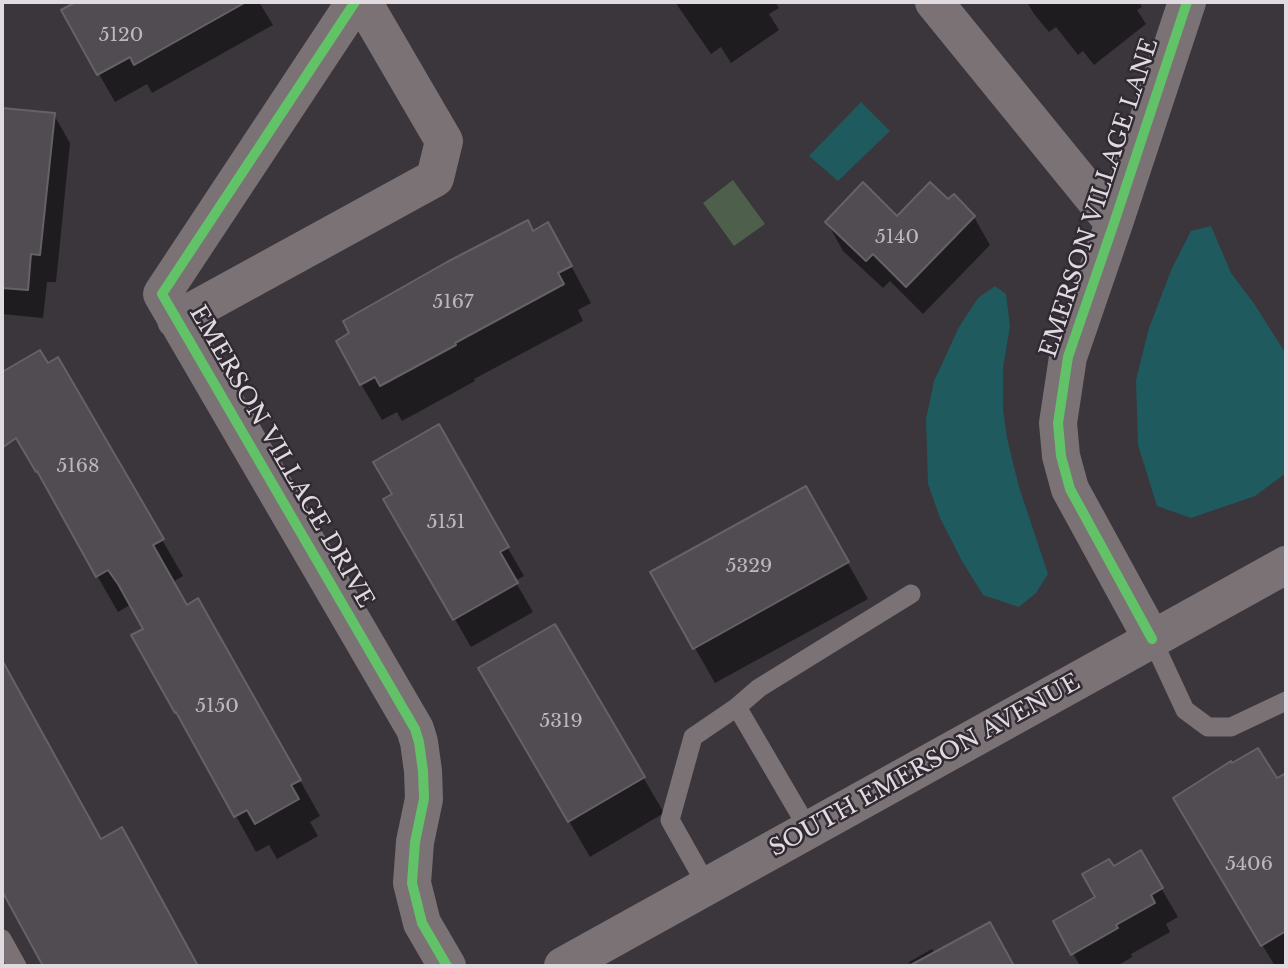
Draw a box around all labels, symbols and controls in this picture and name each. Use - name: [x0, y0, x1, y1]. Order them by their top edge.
- house number: 5120: [99, 25, 143, 47]
- street label: EMERSON VILLAGE LANE: [1035, 35, 1165, 361]
- house number: 5140: [875, 227, 919, 249]
- house number: 5167: [432, 292, 474, 314]
- street label: EMERSON VILLAGE DRIVE: [183, 301, 379, 613]
- house number: 5168: [57, 456, 99, 478]
- house number: 5151: [427, 512, 465, 534]
- house number: 5329: [726, 556, 772, 578]
- street label: SOUTH EMERSON AVENUE: [765, 669, 1085, 863]
- house number: 5150: [195, 696, 239, 718]
- house number: 5319: [539, 711, 583, 733]
- house number: 5406: [1225, 854, 1273, 876]

